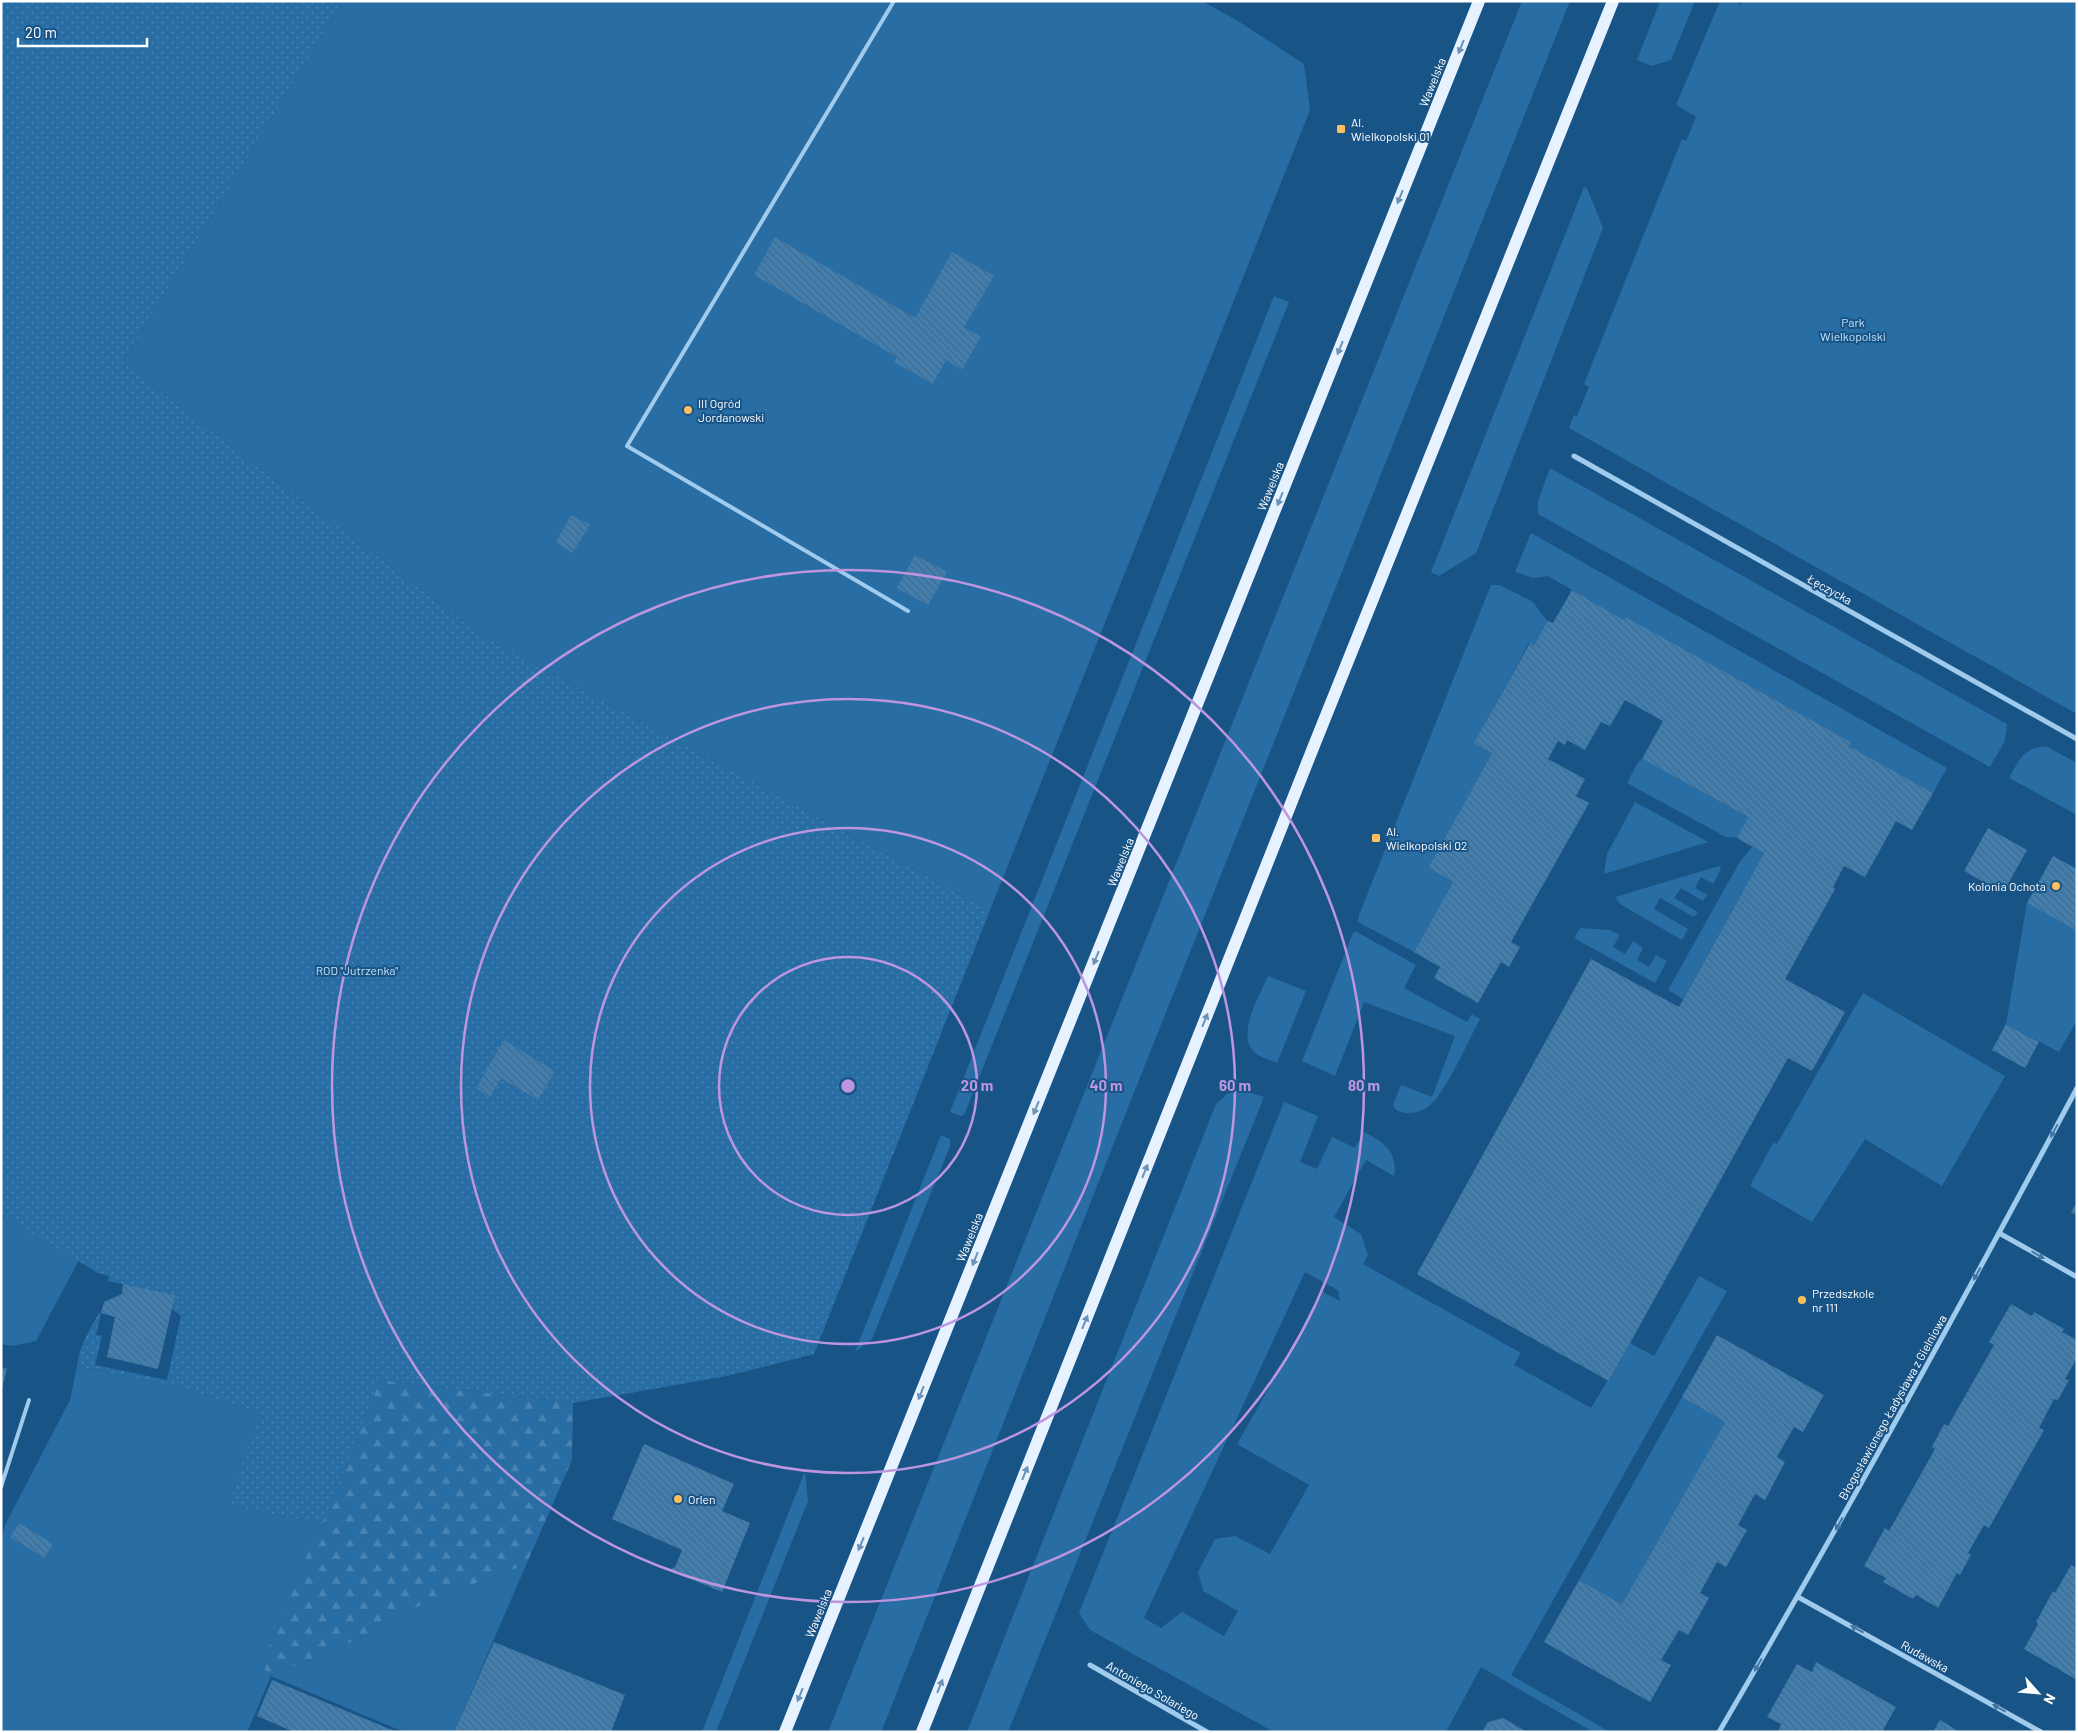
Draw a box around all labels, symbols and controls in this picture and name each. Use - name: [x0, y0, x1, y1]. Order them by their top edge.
- scale bar: [18, 15, 146, 47]
- text: 20 m: [25, 23, 57, 41]
- one-way arrow: [1456, 39, 1464, 54]
- street label: Wawelska: [1416, 56, 1448, 108]
- place label: Al. Wielkopolski 01: [1351, 115, 1430, 143]
- marker: Al. Wielkopolski 01: [1335, 123, 1347, 135]
- one-way arrow: [1396, 190, 1404, 205]
- park label: Park Wielkopolski: [1820, 315, 1886, 343]
- one-way arrow: [1336, 341, 1344, 356]
- place label: III Ogród Jordanowski: [698, 396, 764, 424]
- marker: III Ogród Jordanowski: [682, 404, 694, 416]
- street label: Wawelska: [1254, 460, 1286, 512]
- one-way arrow: [1276, 492, 1284, 507]
- street label: Łęczycka: [1804, 571, 1855, 607]
- place label: Al. Wielkopolski 02: [1386, 824, 1467, 852]
- marker: Al. Wielkopolski 02: [1370, 832, 1382, 844]
- street label: Wawelska: [1104, 836, 1136, 888]
- place label: Kolonia Ochota: [1968, 879, 2046, 893]
- marker: Kolonia Ochota: [2050, 880, 2062, 892]
- one-way arrow: [1092, 950, 1100, 965]
- park label: ROD "Jutrzenka": [316, 963, 398, 977]
- one-way arrow: [1201, 1013, 1209, 1027]
- text: 20 m: [961, 1076, 993, 1094]
- text: 40 m: [1089, 1076, 1123, 1094]
- text: 60 m: [1219, 1076, 1251, 1094]
- text: 80 m: [1348, 1076, 1380, 1094]
- centre of rings: [839, 1077, 857, 1095]
- one-way arrow: [1031, 1101, 1039, 1115]
- one-way arrow: [2050, 1124, 2058, 1138]
- one-way arrow: [1141, 1163, 1149, 1178]
- street label: Wawelska: [953, 1211, 985, 1263]
- one-way arrow: [2031, 1251, 2046, 1259]
- one-way arrow: [971, 1252, 979, 1267]
- one-way arrow: [1973, 1267, 1981, 1282]
- place label: Przedszkole nr 111: [1812, 1286, 1874, 1314]
- marker: Przedszkole nr 111: [1796, 1294, 1808, 1306]
- street label: Błogosławionego Ładysława z Gielniowa: [1835, 1312, 1949, 1502]
- one-way arrow: [1081, 1314, 1089, 1329]
- one-way arrow: [917, 1386, 925, 1401]
- one-way arrow: [1021, 1465, 1029, 1480]
- place label: Orlen: [688, 1492, 715, 1506]
- marker: Orlen: [672, 1493, 684, 1505]
- one-way arrow: [1834, 1517, 1843, 1530]
- one-way arrow: [857, 1537, 865, 1552]
- street label: Wawelska: [802, 1587, 834, 1639]
- one-way arrow: [1850, 1625, 1863, 1634]
- street label: Rudawska: [1899, 1637, 1951, 1675]
- street label: Antoniego Solariego: [1104, 1658, 1202, 1722]
- one-way arrow: [1754, 1658, 1763, 1671]
- north arrow: [2013, 1668, 2063, 1718]
- one-way arrow: [937, 1679, 945, 1694]
- one-way arrow: [796, 1688, 804, 1702]
- text: N: [2040, 1691, 2060, 1707]
- one-way arrow: [1991, 1704, 2006, 1712]

